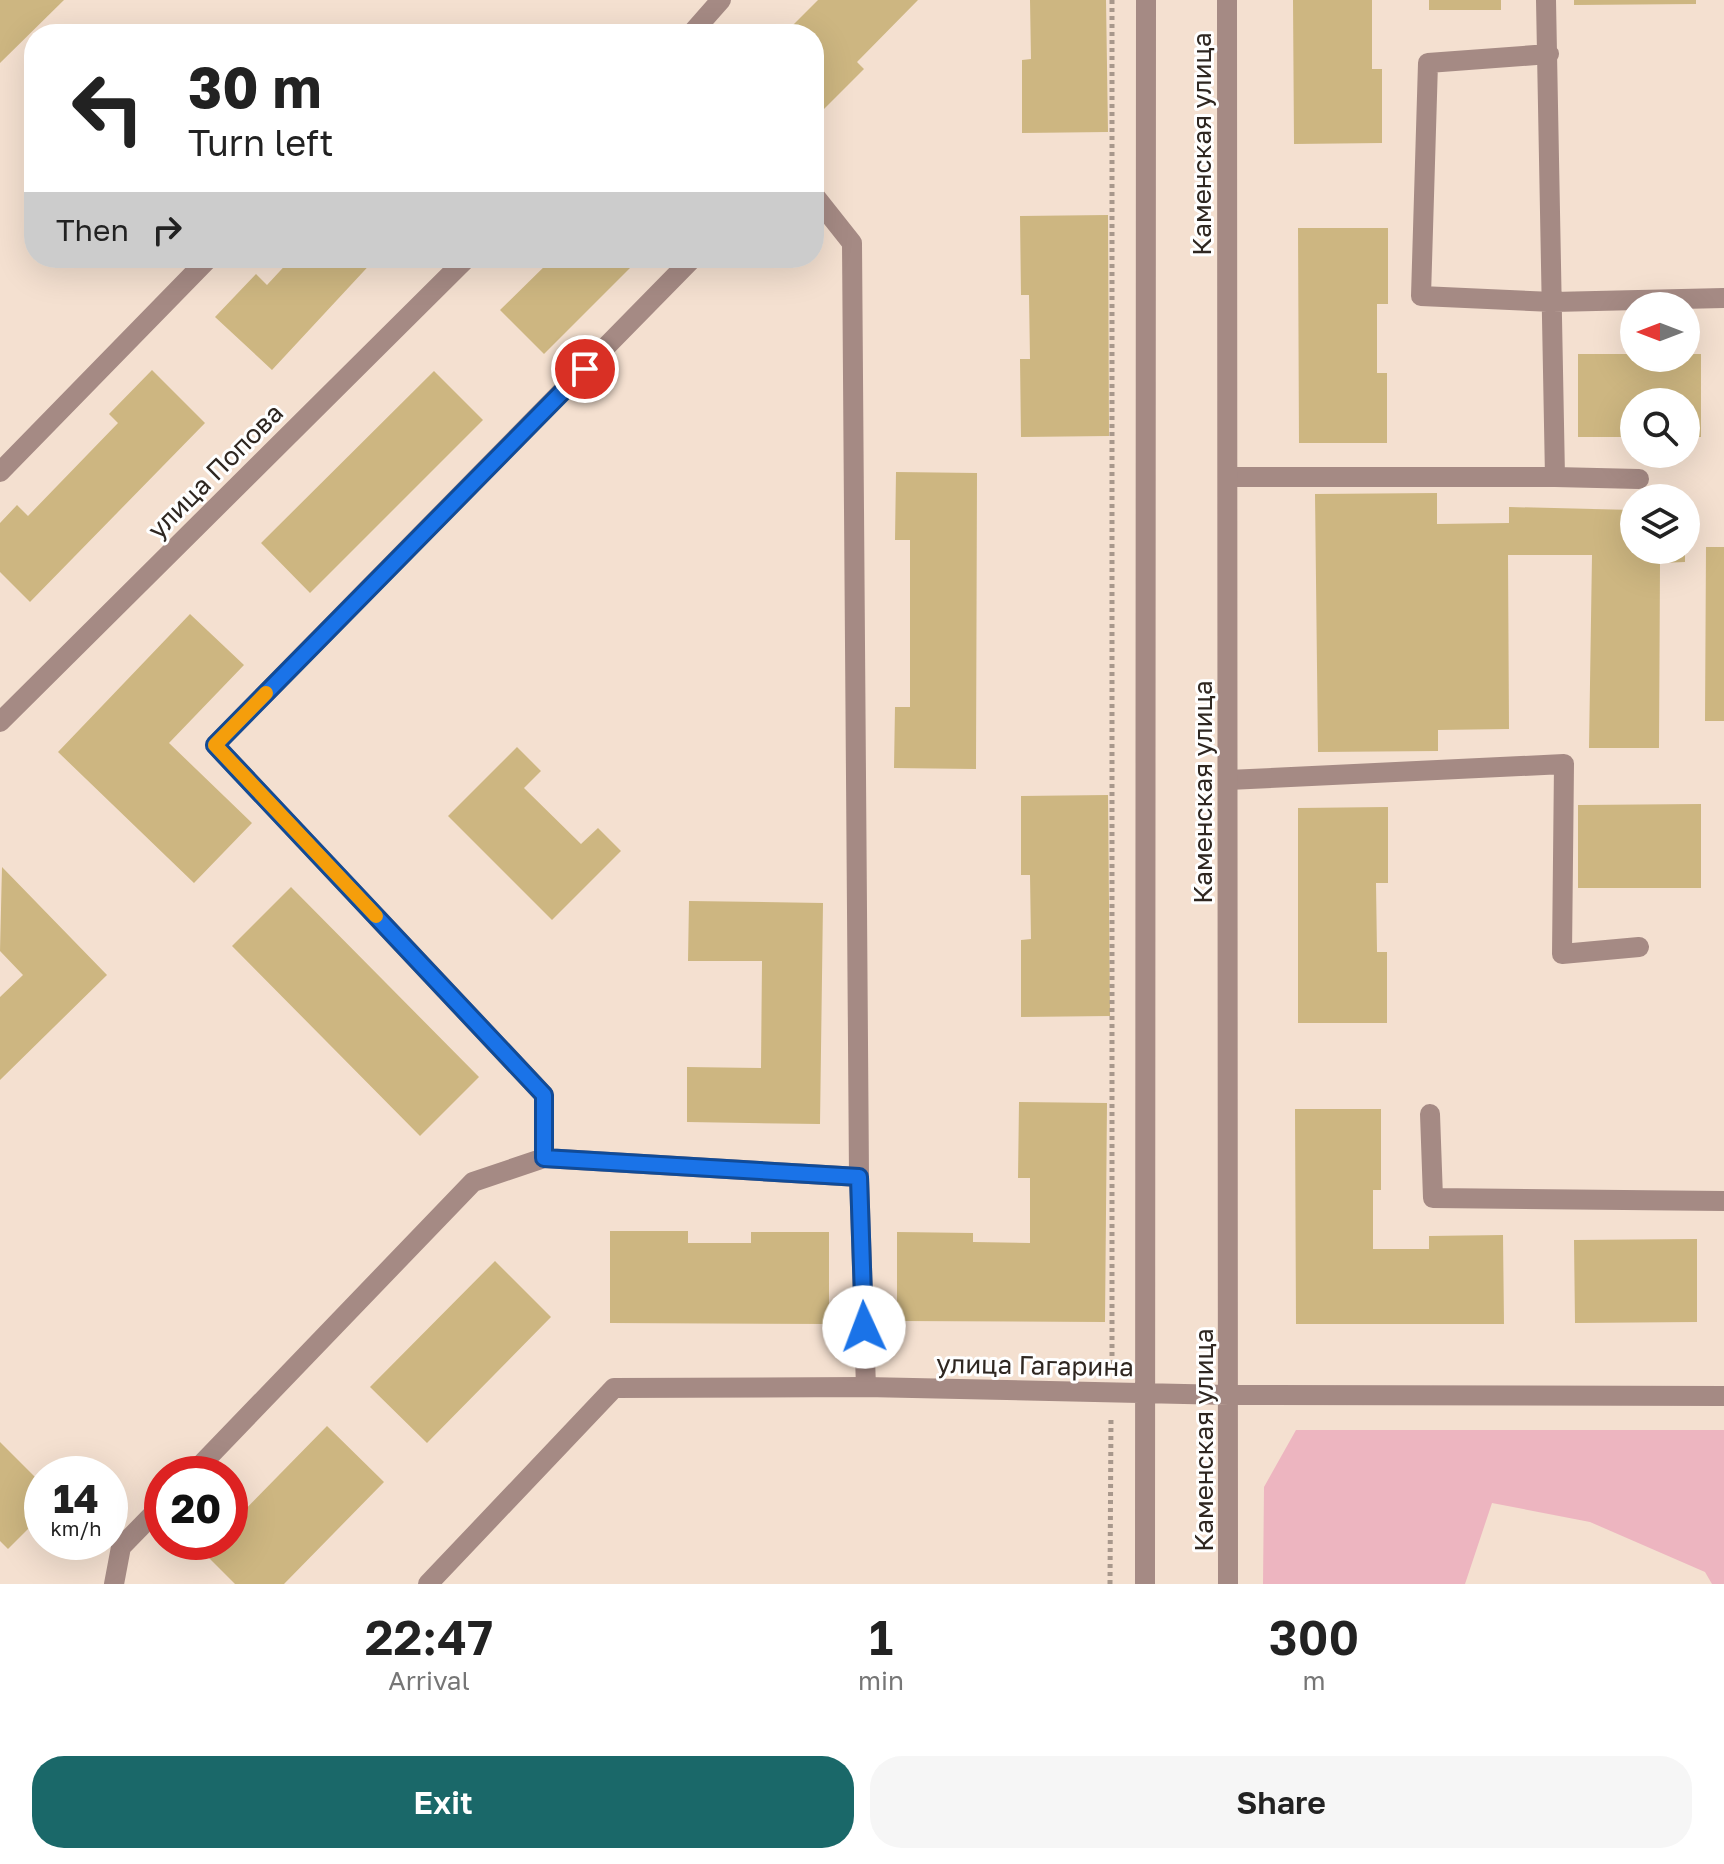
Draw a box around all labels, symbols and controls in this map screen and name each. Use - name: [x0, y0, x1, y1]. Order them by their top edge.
- street label: Каменская улица: [1186, 32, 1217, 256]
- text: 30 m: [188, 53, 322, 120]
- icon: left: [56, 56, 160, 160]
- text: Turn left: [188, 121, 334, 164]
- icon: right: [145, 208, 189, 252]
- text: Then: [56, 212, 129, 248]
- north arrow: [1620, 292, 1700, 372]
- map controls: [1620, 292, 1700, 564]
- pin: [551, 335, 619, 403]
- icon: arrive: [563, 347, 607, 391]
- button: search: [1620, 388, 1700, 468]
- street label: улица Попова: [141, 397, 289, 545]
- button: layers: [1620, 484, 1700, 564]
- street label: Каменская улица: [1187, 680, 1218, 904]
- position arrow: [822, 1285, 906, 1369]
- street label: Каменская улица: [1188, 1328, 1219, 1552]
- street label: улица Гагарина: [936, 1348, 1134, 1382]
- speed limit sign: 20: [144, 1456, 248, 1560]
- text: 14: [53, 1474, 99, 1522]
- text: km/h: [51, 1516, 101, 1540]
- text: 22:47: [365, 1608, 493, 1666]
- text: 1: [869, 1608, 893, 1666]
- text: 300: [1269, 1608, 1359, 1666]
- text: Arrival: [388, 1665, 470, 1696]
- text: min: [858, 1665, 904, 1696]
- text: m: [1302, 1665, 1325, 1696]
- button: Exit: [32, 1756, 854, 1848]
- button: Share: [870, 1756, 1692, 1848]

